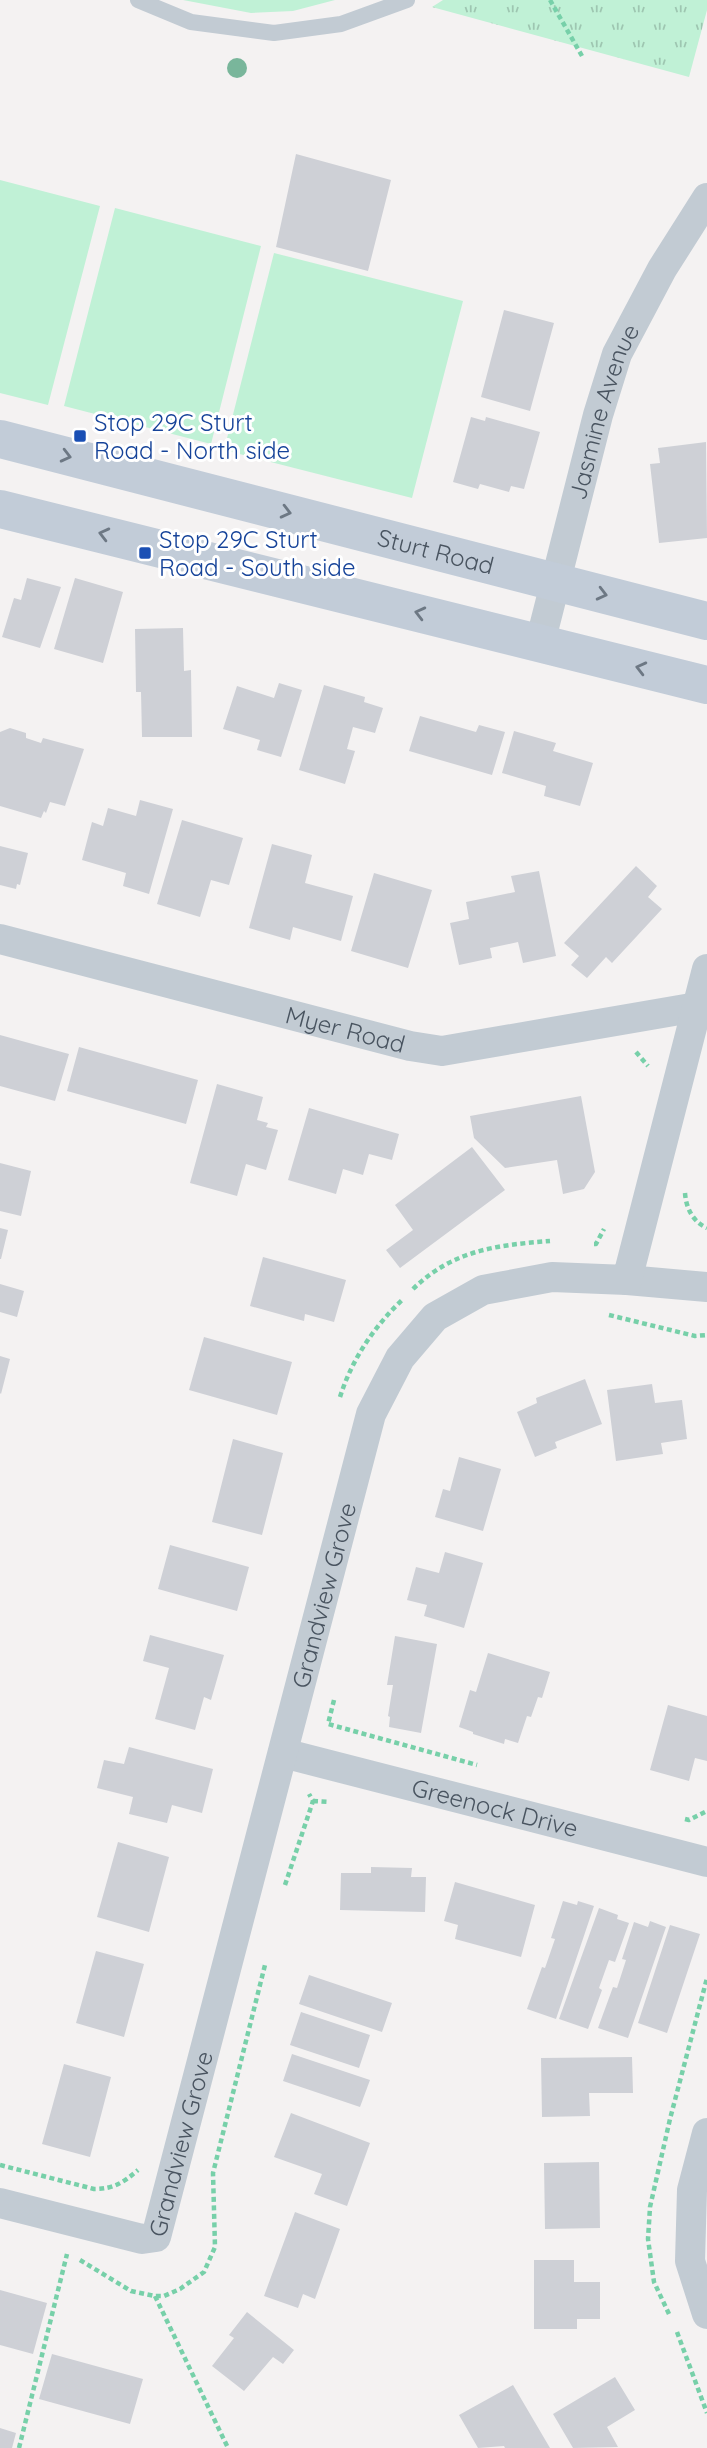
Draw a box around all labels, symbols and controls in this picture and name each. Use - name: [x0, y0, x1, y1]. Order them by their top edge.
- street label: Jasmine Avenue: [562, 319, 645, 503]
- place label: Stop 29C Sturt Road - North side: [94, 407, 290, 465]
- marker: Stop 29C Sturt Road - North side: [72, 428, 88, 444]
- one-way arrow: [60, 448, 72, 462]
- one-way arrow: [280, 504, 292, 518]
- street label: Sturt Road: [375, 522, 497, 581]
- place label: Stop 29C Sturt Road - South side: [159, 524, 355, 582]
- one-way arrow: [98, 528, 110, 543]
- marker: Stop 29C Sturt Road - South side: [137, 545, 153, 561]
- one-way arrow: [595, 586, 607, 600]
- one-way arrow: [414, 607, 426, 621]
- one-way arrow: [635, 662, 647, 676]
- street label: Myer Road: [282, 999, 408, 1059]
- street label: Grandview Grove: [285, 1499, 362, 1691]
- street label: Greenock Drive: [409, 1772, 581, 1843]
- street label: Grandview Grove: [142, 2048, 219, 2240]

